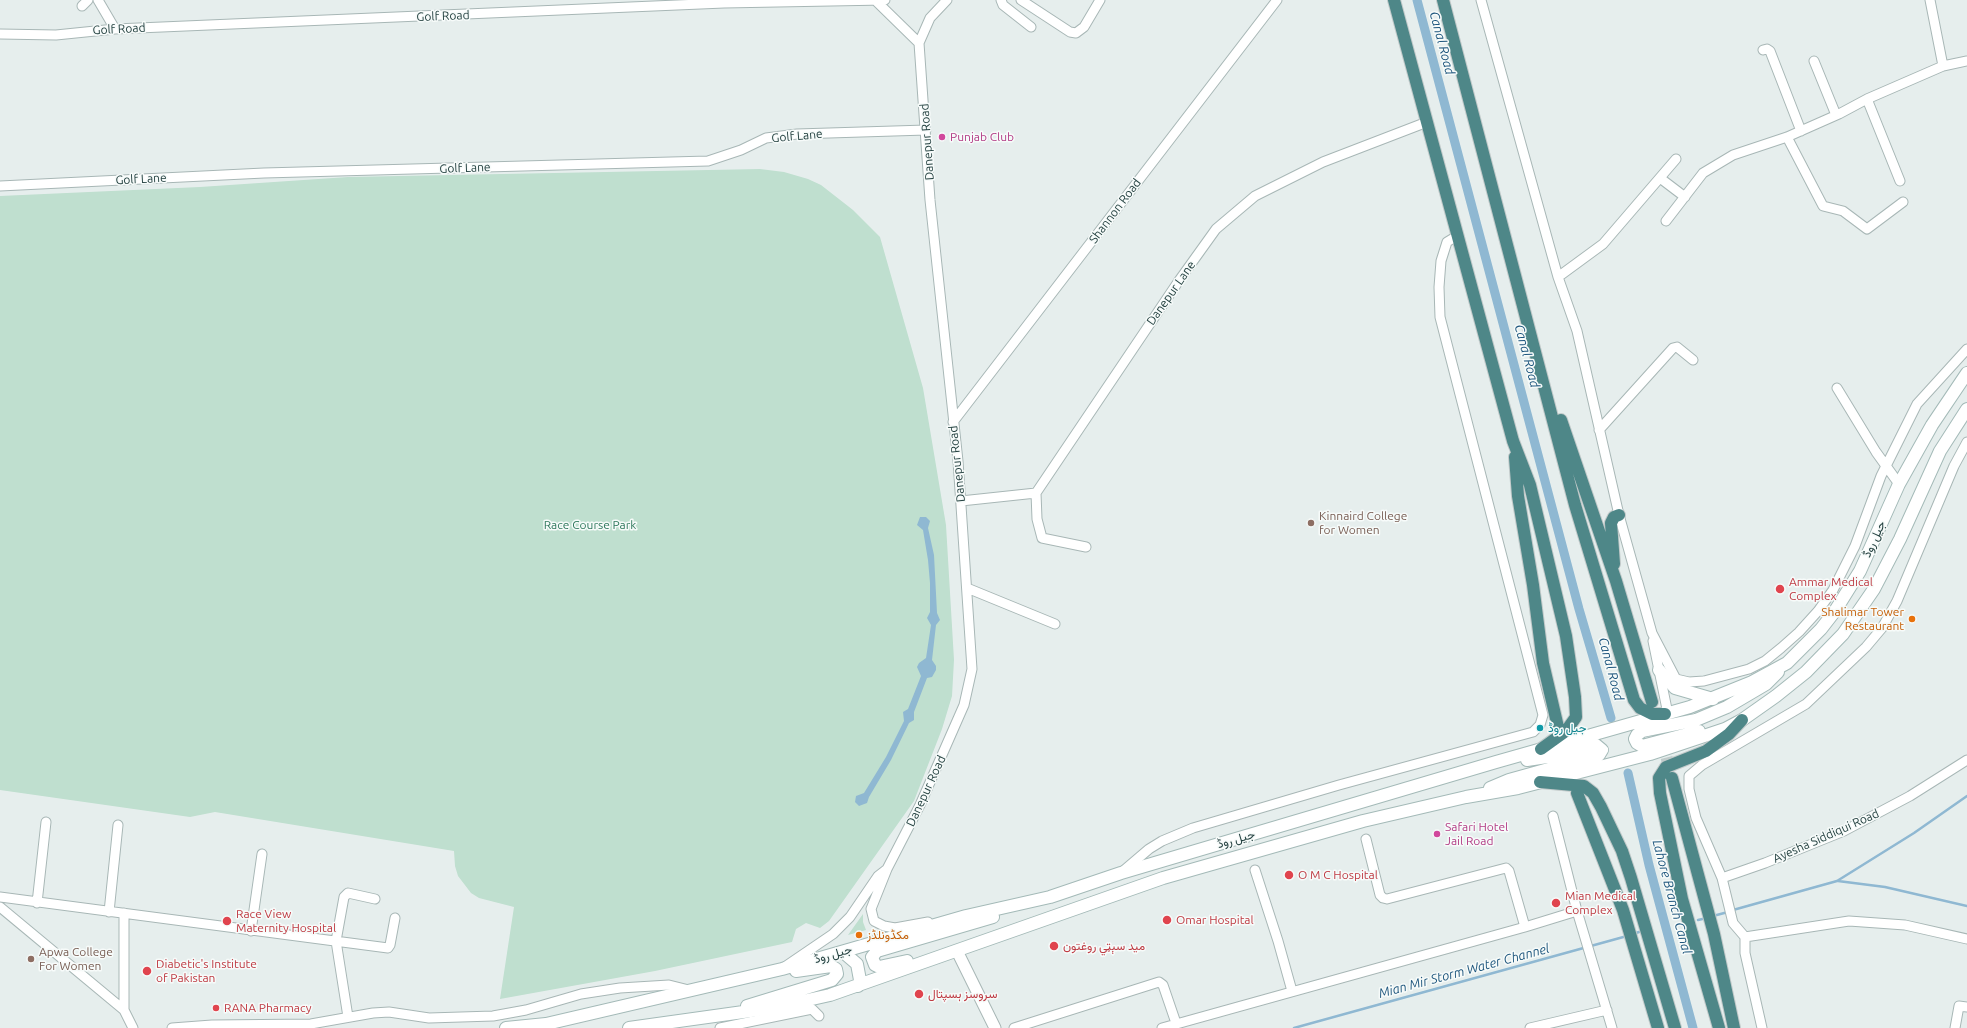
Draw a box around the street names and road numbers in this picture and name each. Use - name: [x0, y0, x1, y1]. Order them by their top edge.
- street label: Golf Road: [416, 8, 470, 24]
- street label: Golf Road: [92, 20, 146, 38]
- street label: Danepur Road: [917, 103, 937, 181]
- street label: Golf Lane: [771, 127, 823, 145]
- street label: Golf Lane: [439, 160, 491, 176]
- street label: Golf Lane: [115, 170, 167, 188]
- street label: Shannon Road: [1086, 176, 1144, 246]
- street label: Danepur Lane: [1144, 258, 1198, 328]
- street label: Danepur Road: [946, 425, 968, 503]
- street label: جیل روڈ: [1859, 518, 1889, 560]
- street label: Danepur Road: [903, 753, 949, 829]
- street label: Ayesha Siddiqui Road: [1771, 806, 1881, 866]
- street label: جیل روڈ: [1215, 827, 1257, 851]
- street label: جیل روڈ: [812, 942, 854, 966]

